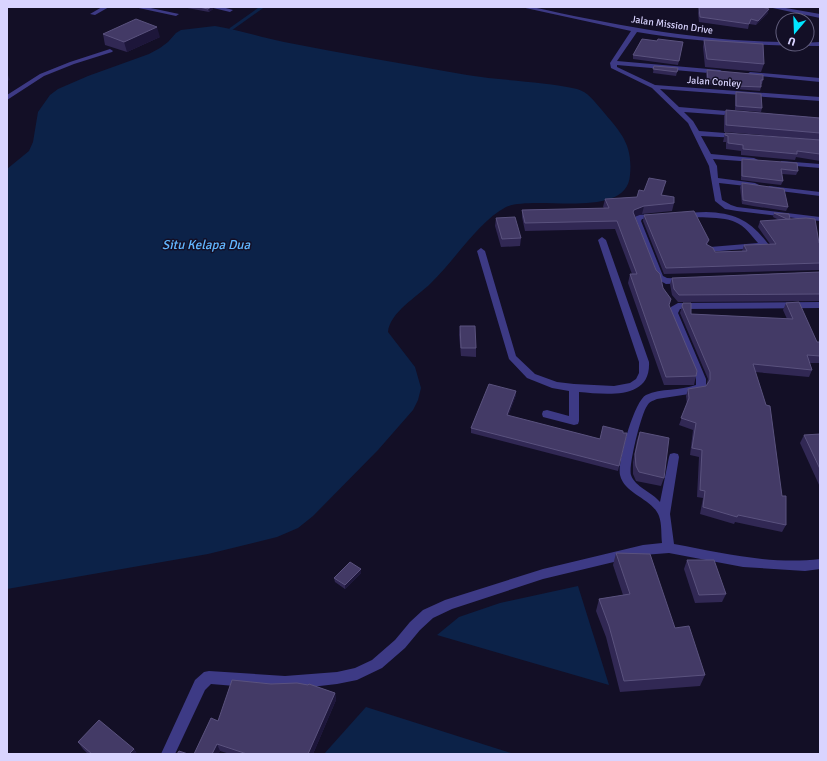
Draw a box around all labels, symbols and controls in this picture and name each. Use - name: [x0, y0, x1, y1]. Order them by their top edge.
- north arrow: [775, 12, 815, 52]
- street label: Jalan Mission Drive: [630, 13, 714, 37]
- text: U: [786, 34, 798, 48]
- street label: Jalan Conley: [687, 74, 742, 90]
- water label: Situ Kelapa Dua: [162, 237, 250, 253]

